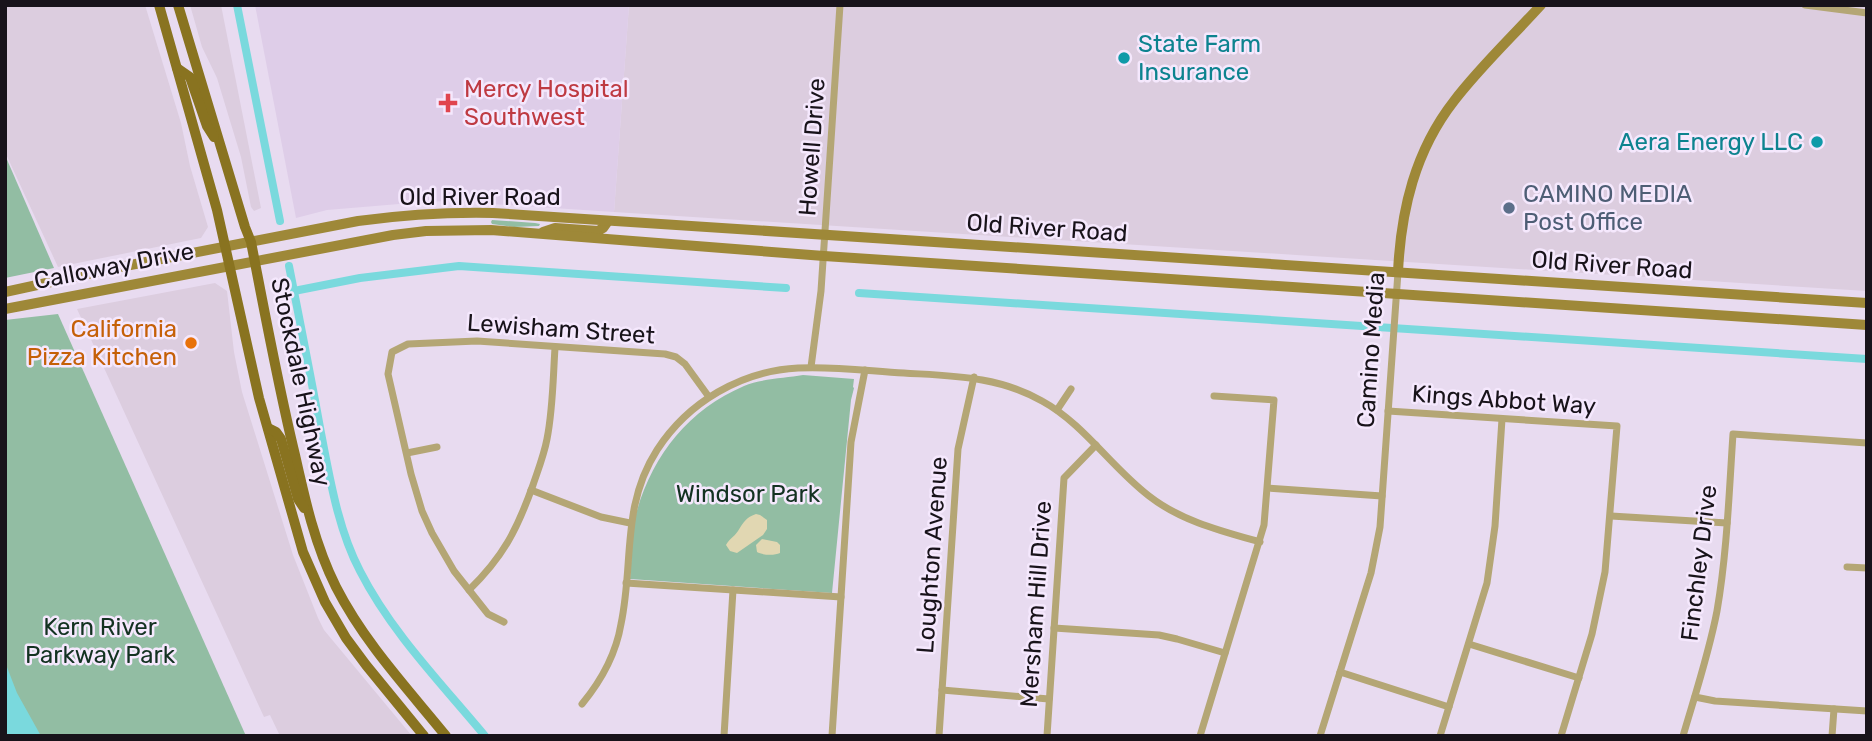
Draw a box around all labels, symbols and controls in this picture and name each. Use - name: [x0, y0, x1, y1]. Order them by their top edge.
- place label: State Farm Insurance: [1138, 30, 1261, 86]
- marker: State Farm Insurance: [1116, 50, 1132, 66]
- place label: Mercy Hospital Southwest: [464, 75, 628, 131]
- street label: Howell Drive: [793, 77, 831, 217]
- marker: Mercy Hospital Southwest: [438, 93, 458, 113]
- place label: Aera Energy LLC: [1619, 128, 1803, 156]
- marker: Aera Energy LLC: [1809, 134, 1825, 150]
- place label: CAMINO MEDIA Post Office: [1523, 180, 1692, 236]
- street label: Old River Road: [399, 183, 561, 211]
- marker: CAMINO MEDIA Post Office: [1501, 200, 1517, 216]
- street label: Old River Road: [966, 208, 1128, 248]
- street label: Calloway Drive: [32, 237, 196, 295]
- street label: Old River Road: [1531, 245, 1693, 285]
- street label: Camino Media: [1352, 271, 1390, 429]
- street label: Stockdale Highway: [265, 275, 337, 489]
- street label: Lewisham Street: [466, 308, 656, 350]
- place label: California Pizza Kitchen: [27, 315, 177, 371]
- marker: California Pizza Kitchen: [183, 335, 199, 351]
- street label: Kings Abbot Way: [1411, 380, 1597, 420]
- street label: Loughton Avenue: [911, 456, 953, 654]
- park label: Windsor Park: [676, 480, 821, 508]
- street label: Finchley Drive: [1676, 483, 1722, 643]
- street label: Mersham Hill Drive: [1015, 500, 1057, 708]
- park label: Kern River Parkway Park: [25, 613, 176, 669]

